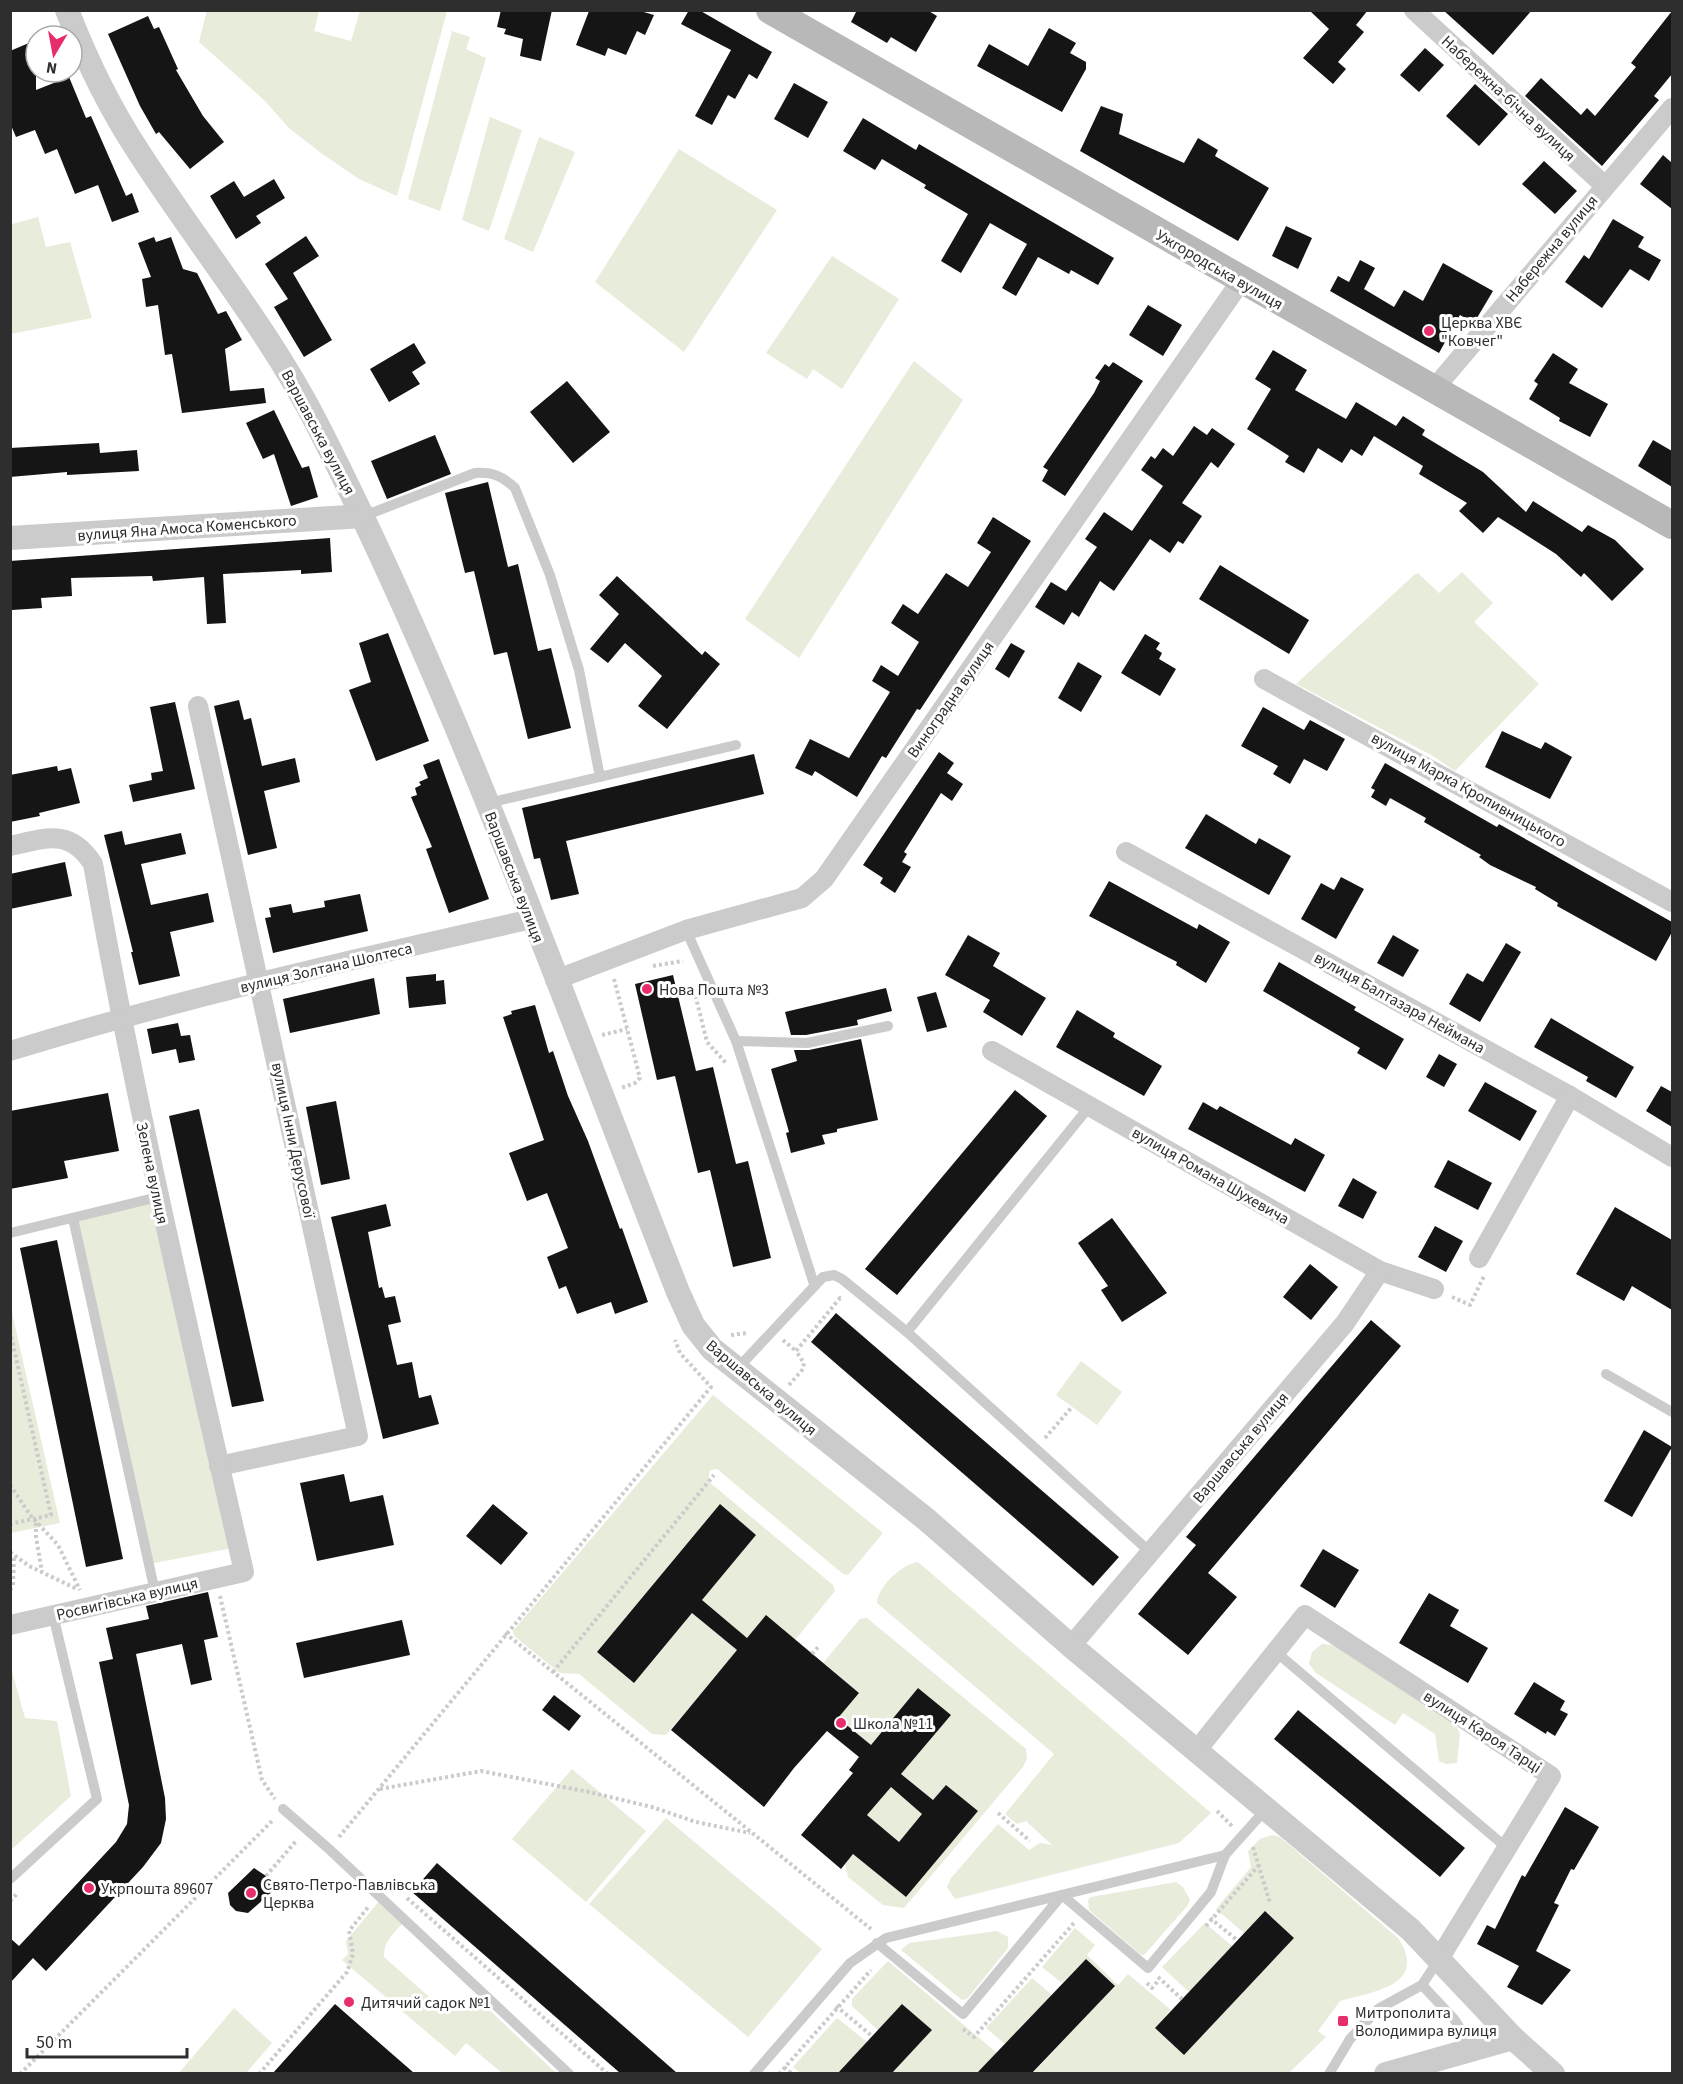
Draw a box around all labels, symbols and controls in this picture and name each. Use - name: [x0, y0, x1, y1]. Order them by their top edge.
- north arrow: [24, 24, 84, 84]
- street label: Набережна-бічна вулиця: [1436, 31, 1580, 167]
- text: N: [44, 56, 59, 80]
- street label: Набережна вулиця: [1500, 191, 1603, 307]
- street label: Ужгородська вулиця: [1152, 224, 1287, 315]
- place label: Церква ХВЄ "Ковчег": [1441, 312, 1522, 352]
- marker: Церква ХВЄ "Ковчег": [1422, 324, 1436, 338]
- street label: Варшавська вулиця: [276, 366, 360, 499]
- street label: вулиця Яна Амоса Коменського: [77, 509, 297, 547]
- street label: Виноградна вулиця: [902, 637, 1000, 763]
- street label: вулиця Марка Кропивницького: [1367, 727, 1570, 853]
- street label: Варшавська вулиця: [479, 809, 549, 946]
- street label: вулиця Золтана Шолтеса: [238, 937, 415, 999]
- street label: вулиця Балтазара Неймана: [1310, 947, 1489, 1059]
- place label: Нова Пошта №3: [659, 979, 769, 1001]
- marker: Нова Пошта №3: [640, 982, 654, 996]
- street label: вулиця Інни Дерусової: [266, 1060, 320, 1221]
- street label: Зелена вулиця: [130, 1120, 174, 1226]
- street label: вулиця Романа Шухевича: [1128, 1122, 1293, 1230]
- street label: Варшавська вулиця: [701, 1335, 822, 1441]
- street label: Варшавська вулиця: [1188, 1387, 1294, 1508]
- street label: Росвигівська вулиця: [54, 1572, 200, 1626]
- street label: вулиця Кароя Тарці: [1419, 1685, 1546, 1778]
- place label: Школа №11: [853, 1713, 933, 1735]
- marker: Школа №11: [834, 1716, 848, 1730]
- place label: Свято-Петро-Павлівська Церква: [263, 1874, 435, 1914]
- place label: Укрпошта 89607: [101, 1878, 213, 1900]
- marker: Укрпошта 89607: [82, 1881, 96, 1895]
- marker: Свято-Петро-Павлівська Церква: [244, 1886, 258, 1900]
- place label: Дитячий садок №1: [361, 1992, 491, 2014]
- marker: Дитячий садок №1: [342, 1995, 356, 2009]
- place label: Митрополита Володимира вулиця: [1355, 2002, 1497, 2042]
- marker: Митрополита Володимира вулиця: [1336, 2014, 1350, 2028]
- scale bar: [27, 2021, 188, 2059]
- text: 50 m: [36, 2030, 72, 2055]

